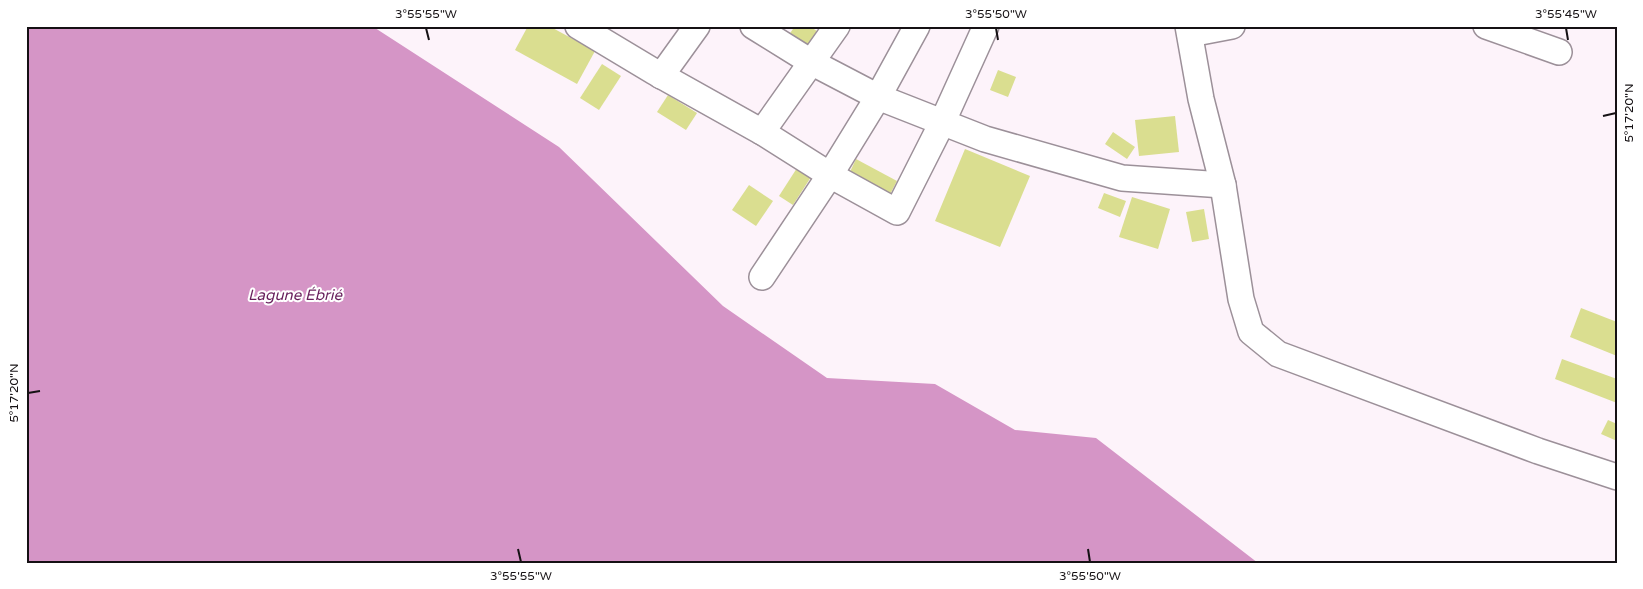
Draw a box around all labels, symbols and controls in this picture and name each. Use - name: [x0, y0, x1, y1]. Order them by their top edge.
- text: 3°55'55"W: [395, 7, 457, 21]
- text: 3°55'50"W: [965, 7, 1027, 21]
- text: 3°55'45"W: [1535, 7, 1597, 21]
- text: 5°17'20"N: [1622, 83, 1636, 143]
- water label: Lagune Ébrié: [248, 286, 344, 304]
- text: 5°17'20"N: [7, 363, 21, 423]
- text: 3°55'55"W: [490, 569, 552, 583]
- text: 3°55'50"W: [1059, 569, 1121, 583]

